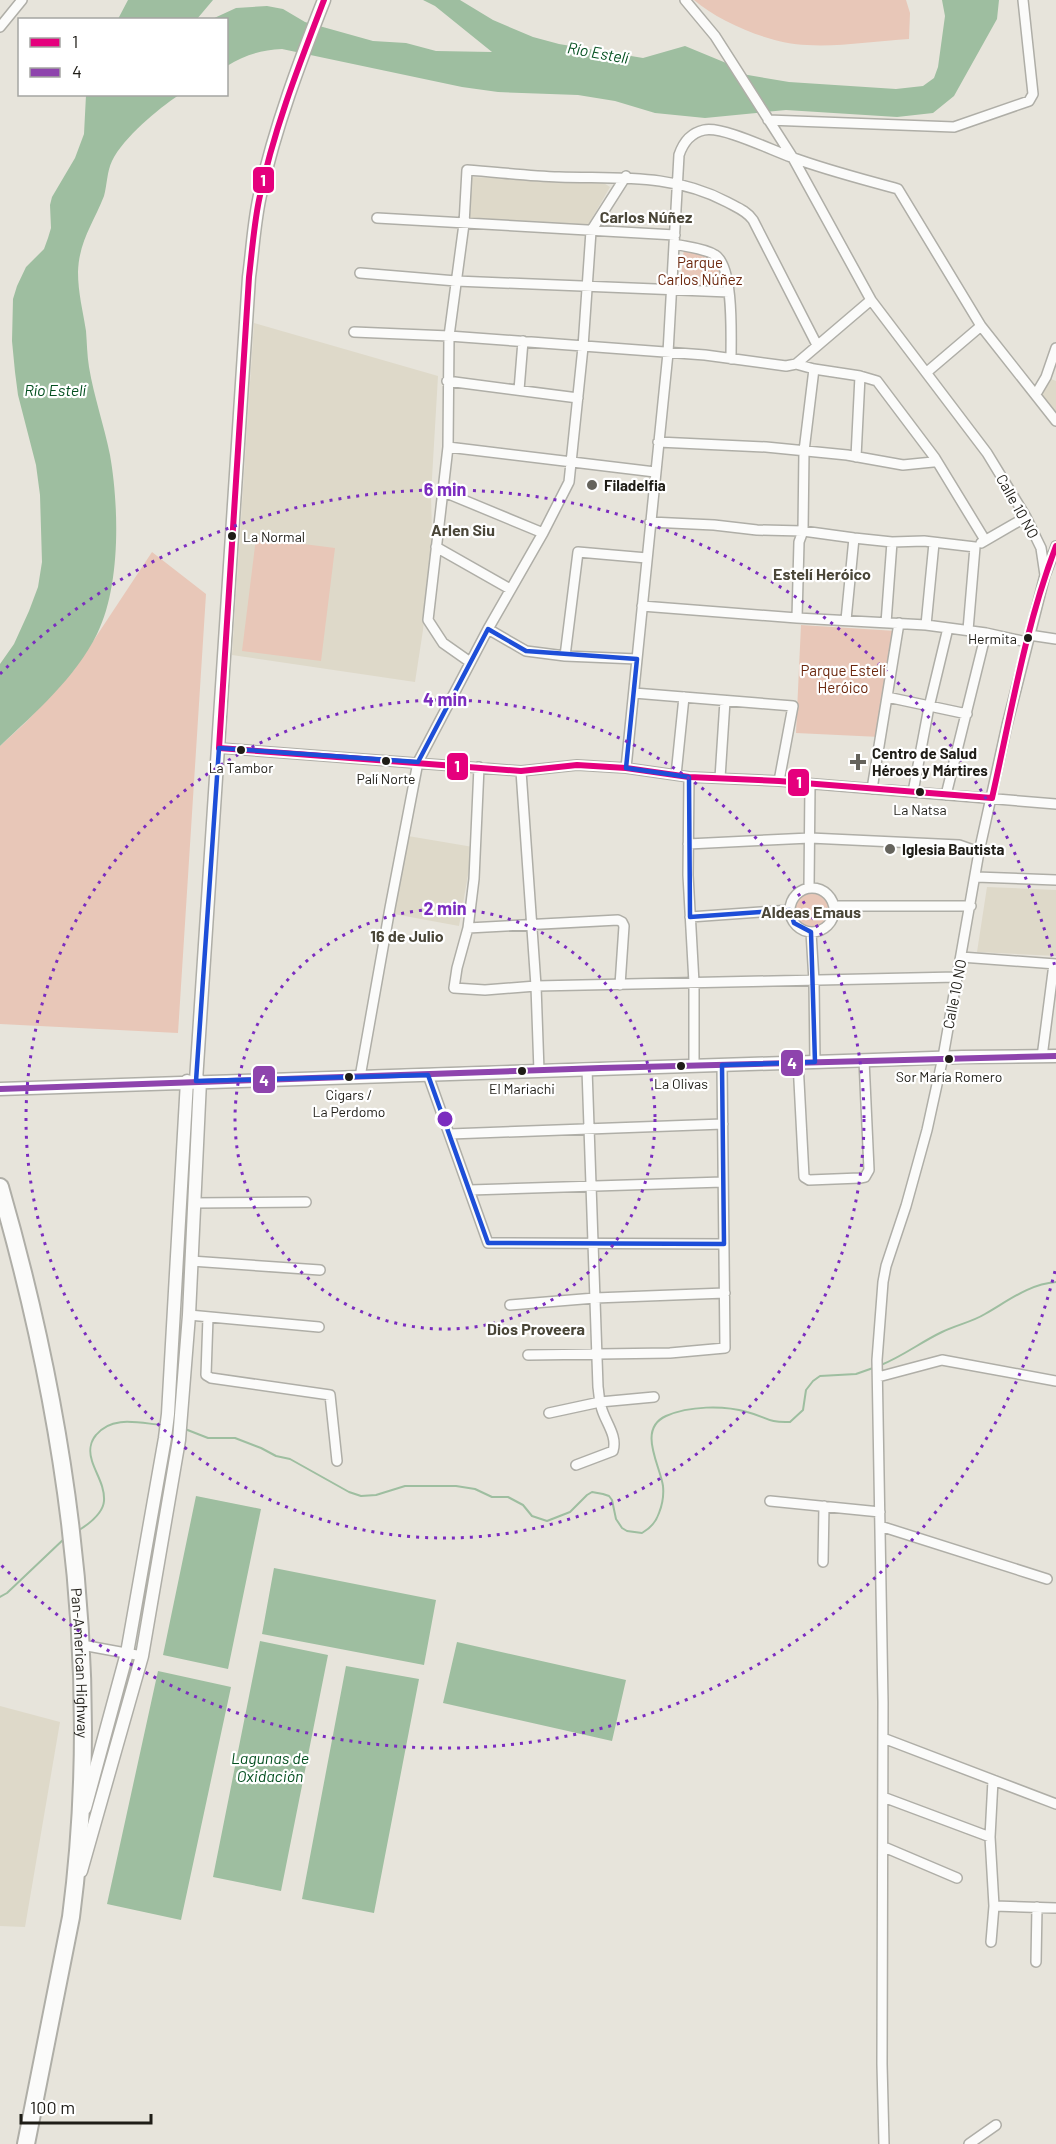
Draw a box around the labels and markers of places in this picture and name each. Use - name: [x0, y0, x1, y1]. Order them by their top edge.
- place label: Filadelfia: [604, 476, 666, 494]
- marker: Filadelfia: [585, 478, 599, 492]
- place label: La Normal: [243, 528, 305, 545]
- marker: La Normal: [226, 530, 238, 542]
- place label: Hermita: [968, 630, 1017, 647]
- marker: Hermita: [1022, 632, 1034, 644]
- marker: La Tambor: [235, 744, 247, 756]
- place label: Centro de Salud Héroes y Mártires: [872, 744, 988, 779]
- marker: Centro de Salud Héroes y Mártires: [849, 753, 867, 771]
- marker: Palí Norte: [380, 755, 392, 767]
- place label: La Tambor: [209, 759, 273, 776]
- place label: Palí Norte: [356, 770, 416, 787]
- marker: La Natsa: [914, 786, 926, 798]
- place label: La Natsa: [893, 801, 947, 818]
- place label: Iglesia Bautista: [902, 840, 1004, 858]
- marker: Iglesia Bautista: [883, 842, 897, 856]
- marker: Sor María Romero: [943, 1053, 955, 1065]
- marker: La Olivas: [675, 1060, 687, 1072]
- marker: El Mariachi: [516, 1065, 528, 1077]
- place label: Sor María Romero: [896, 1068, 1002, 1085]
- marker: Cigars / La Perdomo: [343, 1071, 355, 1083]
- place label: La Olivas: [654, 1075, 708, 1092]
- place label: El Mariachi: [489, 1080, 555, 1097]
- place label: Cigars / La Perdomo: [313, 1086, 385, 1120]
- centre of rings: [435, 1109, 455, 1129]

